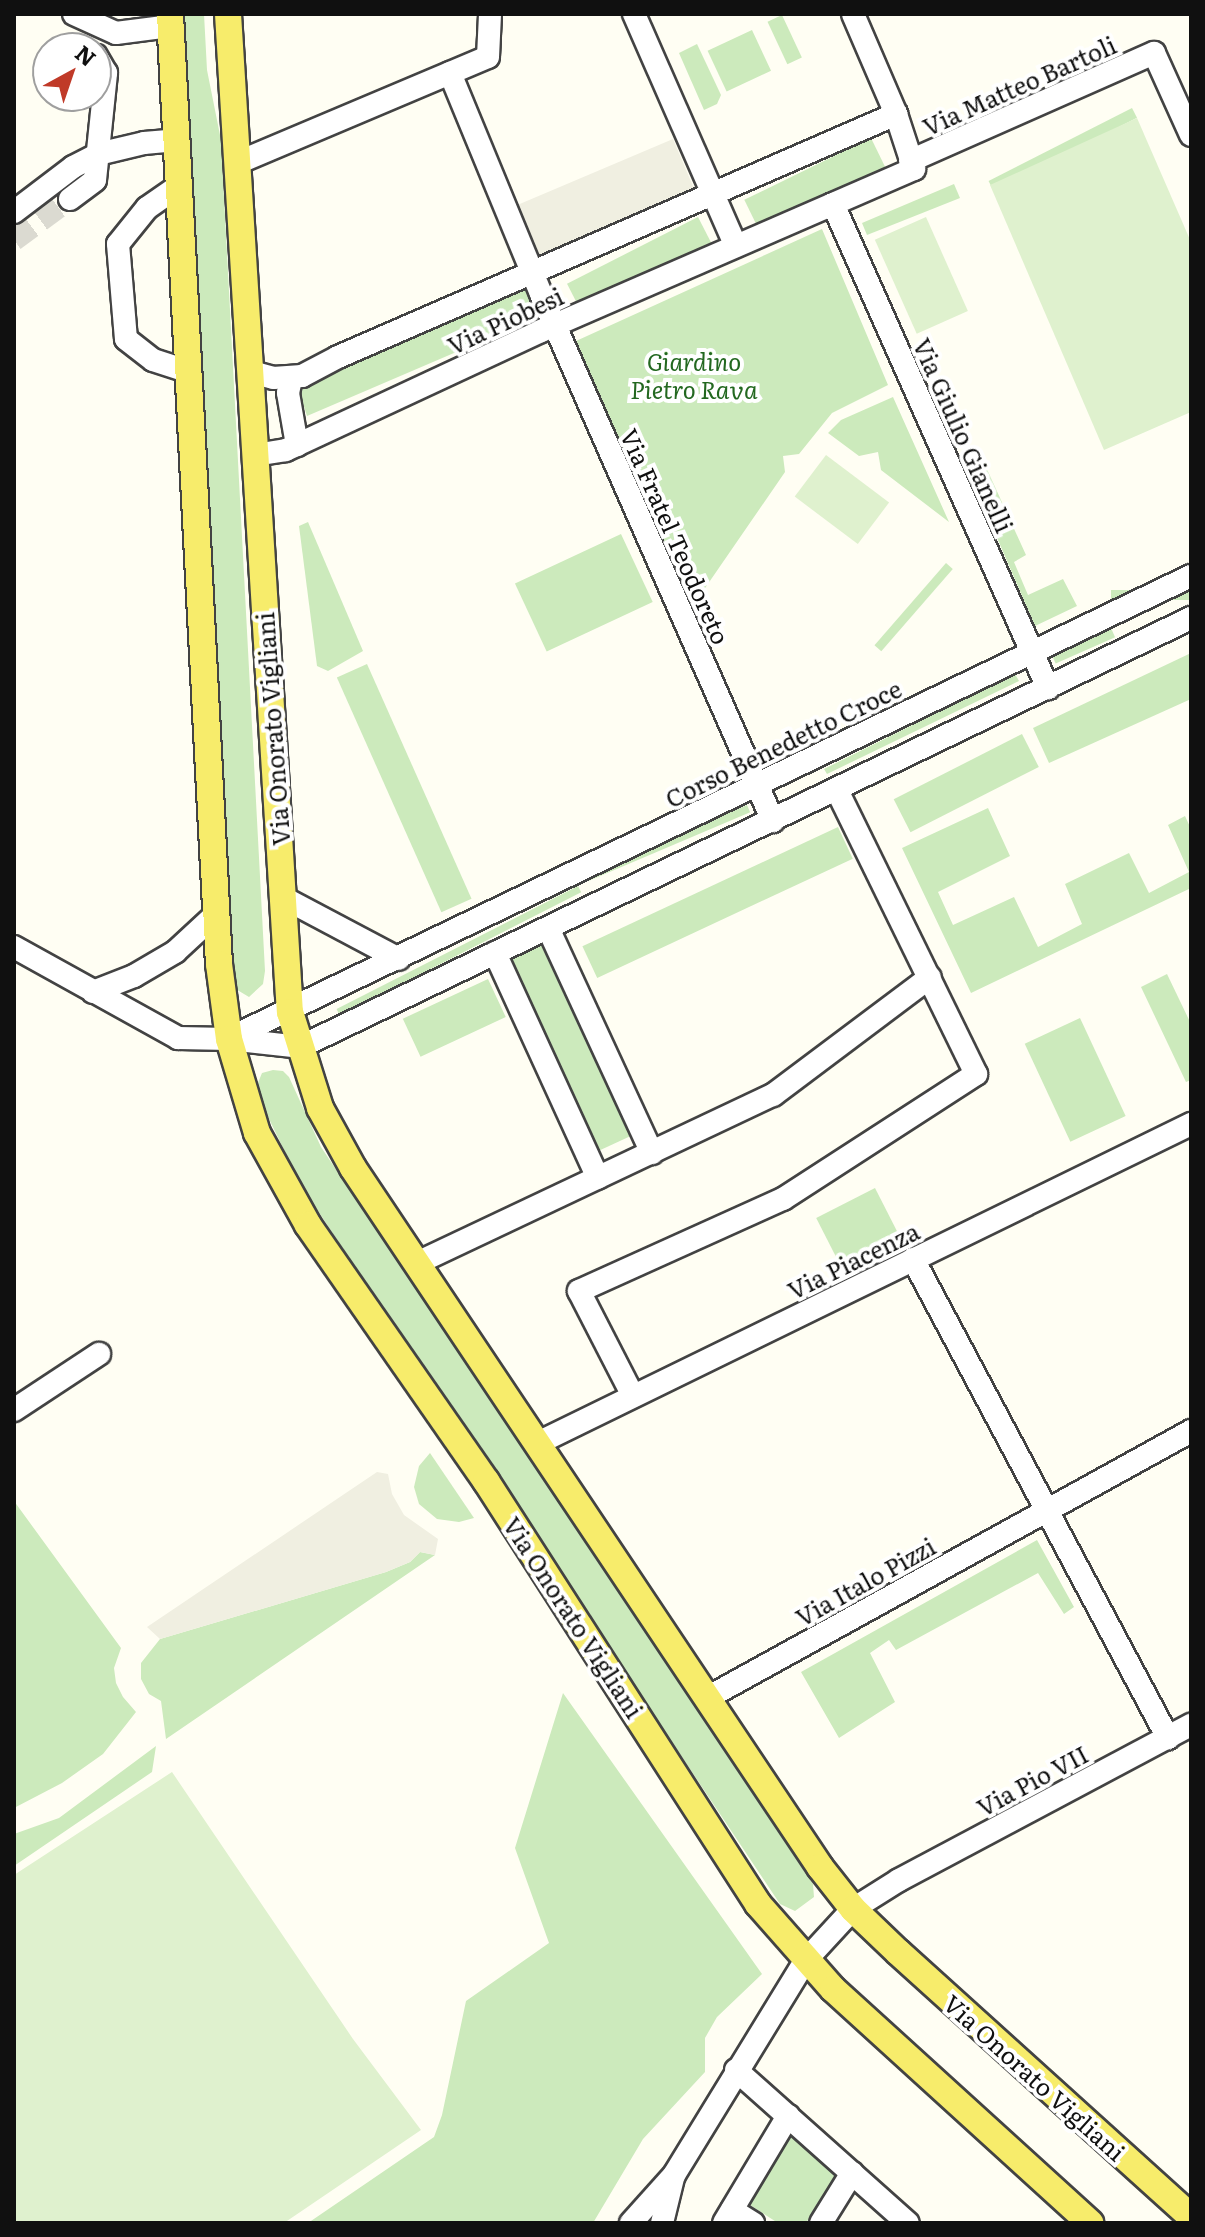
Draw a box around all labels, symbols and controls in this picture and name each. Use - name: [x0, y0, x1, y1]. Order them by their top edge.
- street label: Via Matteo Bartoli: [918, 29, 1120, 141]
- north arrow: [32, 32, 112, 112]
- text: N: [69, 36, 104, 73]
- street label: Via Piobesi: [443, 281, 567, 359]
- street label: Via Giulio Gianelli: [908, 333, 1020, 537]
- park label: Giardino Pietro Rava: [630, 347, 758, 403]
- street label: Via Fratel Teodoreto: [615, 424, 737, 648]
- street label: Via Onorato Vigliani: [249, 611, 295, 847]
- street label: Corso Benedetto Croce: [660, 673, 906, 813]
- street label: Via Piacenza: [782, 1216, 924, 1304]
- street label: Via Onorato Vigliani: [498, 1511, 650, 1723]
- street label: Via Italo Pizzi: [790, 1531, 940, 1631]
- street label: Via Pio VII: [971, 1739, 1093, 1821]
- street label: Via Onorato Vigliani: [938, 1988, 1132, 2166]

